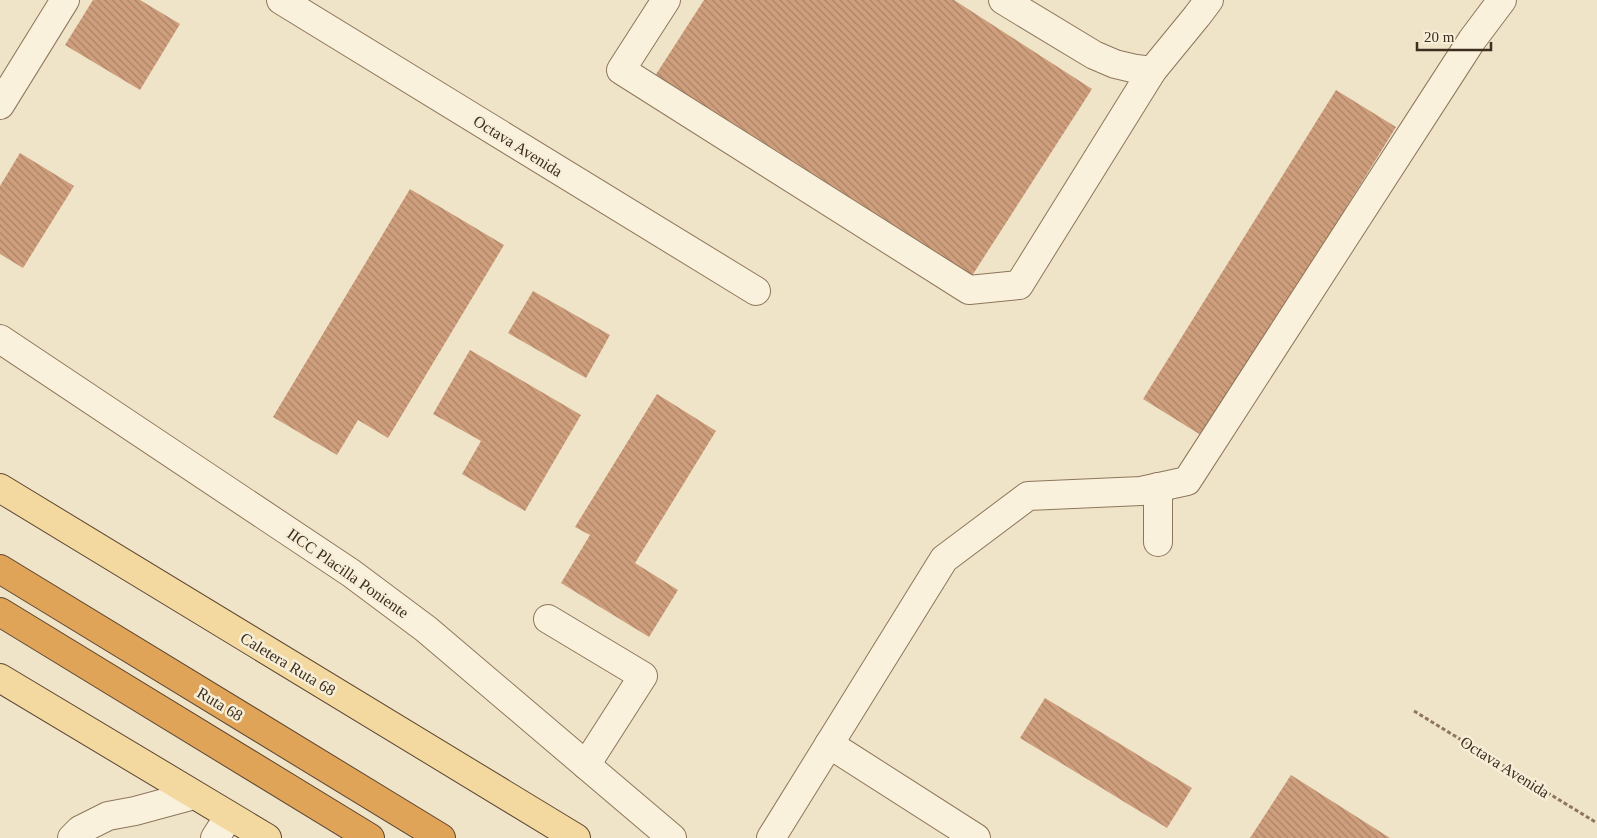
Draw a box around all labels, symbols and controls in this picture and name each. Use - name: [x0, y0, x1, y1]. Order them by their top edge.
- scale bar: [1417, 20, 1491, 52]
- text: 20 m: [1424, 29, 1455, 45]
- street label: Octava Avenida: [470, 112, 566, 180]
- street label: IICC Placilla Poniente: [284, 525, 412, 621]
- street label: Caletera Ruta 68: [238, 629, 338, 699]
- street label: Ruta 68: [194, 684, 246, 724]
- street label: Octava Avenida: [1457, 733, 1553, 801]

